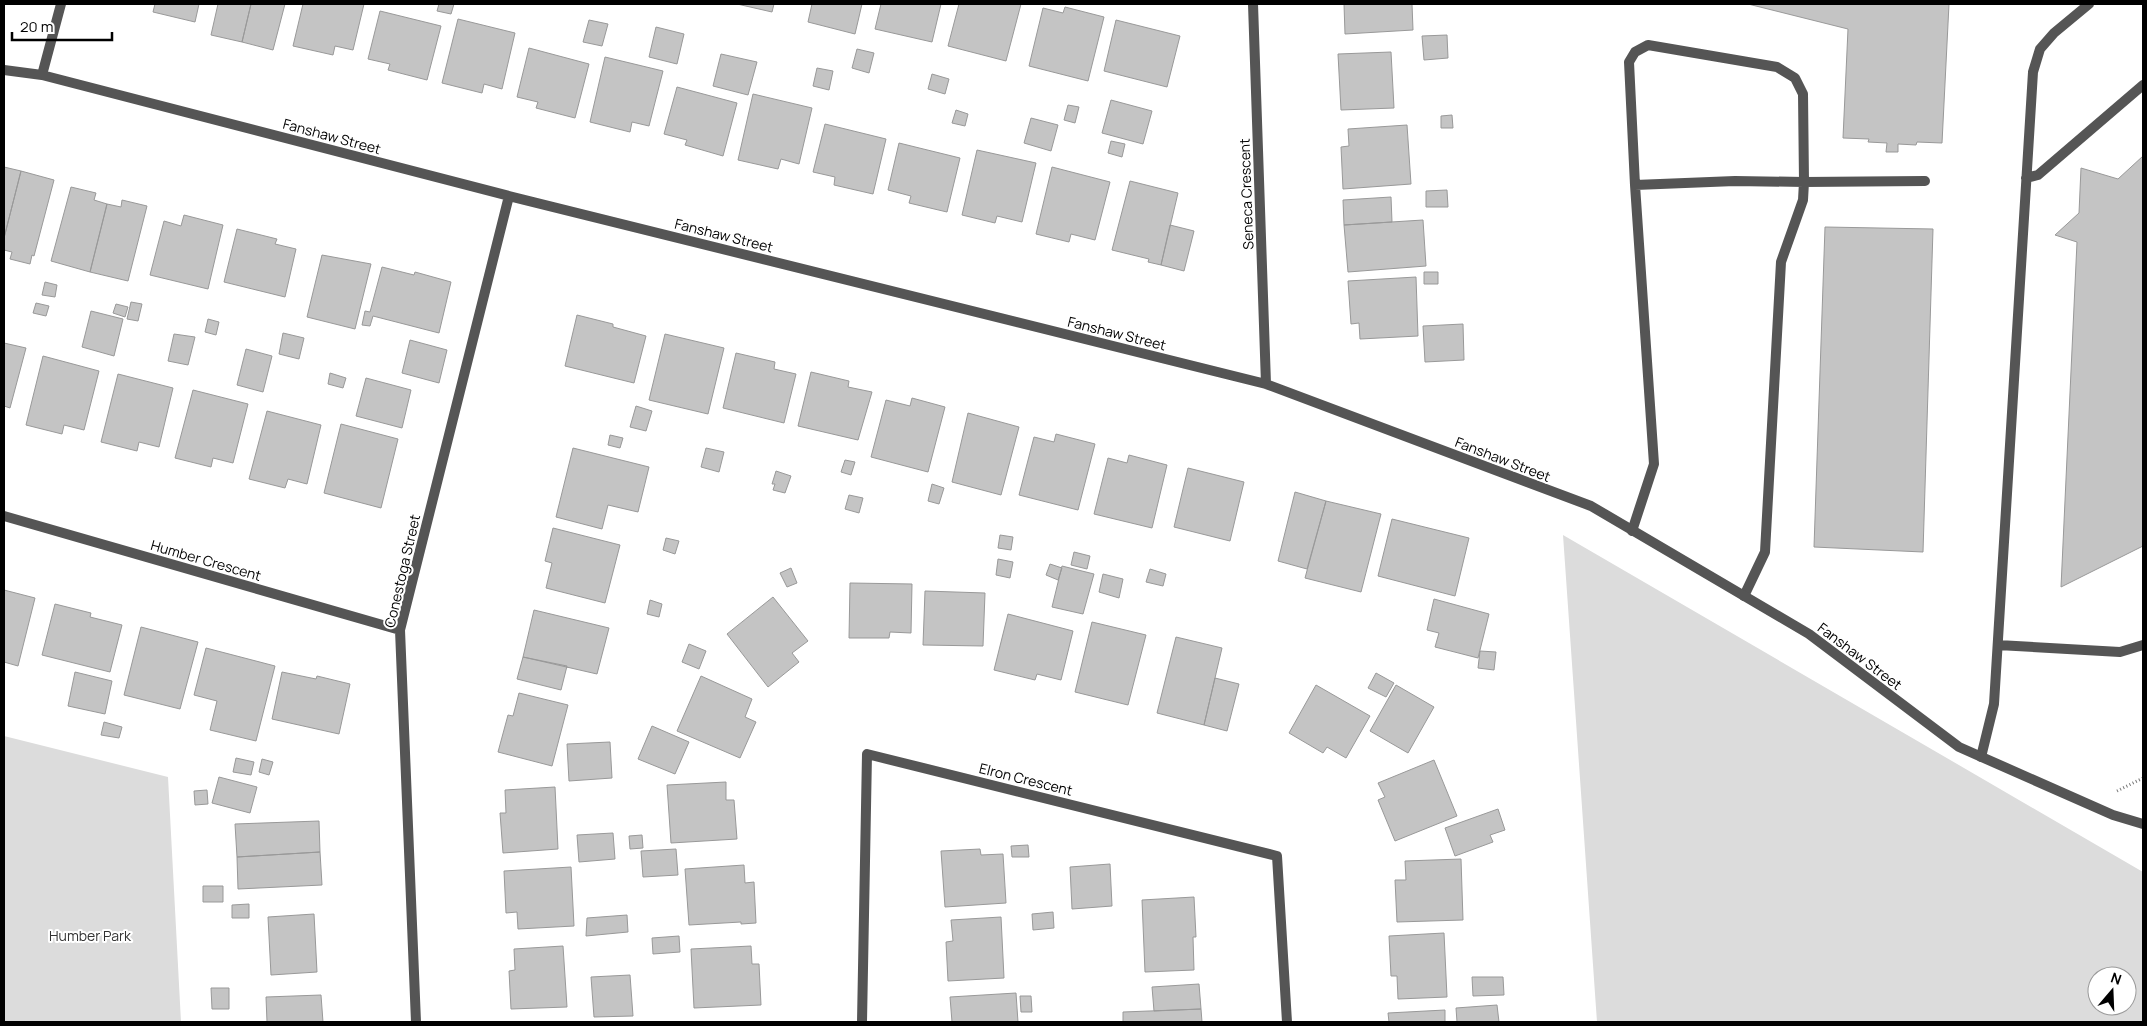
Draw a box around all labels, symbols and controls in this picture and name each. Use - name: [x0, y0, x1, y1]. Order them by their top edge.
- scale bar: [12, 10, 112, 42]
- text: 20 m: [20, 16, 53, 37]
- street label: Fanshaw Street: [281, 114, 383, 158]
- street label: Seneca Crescent: [1235, 138, 1257, 250]
- street label: Fanshaw Street: [673, 214, 776, 256]
- street label: Fanshaw Street: [1066, 312, 1169, 354]
- street label: Fanshaw Street: [1453, 432, 1554, 486]
- street label: Conestoga Street: [380, 512, 424, 630]
- street label: Humber Crescent: [149, 535, 264, 585]
- street label: Fanshaw Street: [1814, 618, 1906, 694]
- street label: Elron Crescent: [977, 758, 1075, 800]
- park label: Humber Park: [49, 926, 132, 945]
- north arrow: [2087, 966, 2137, 1016]
- text: N: [2109, 968, 2124, 989]

